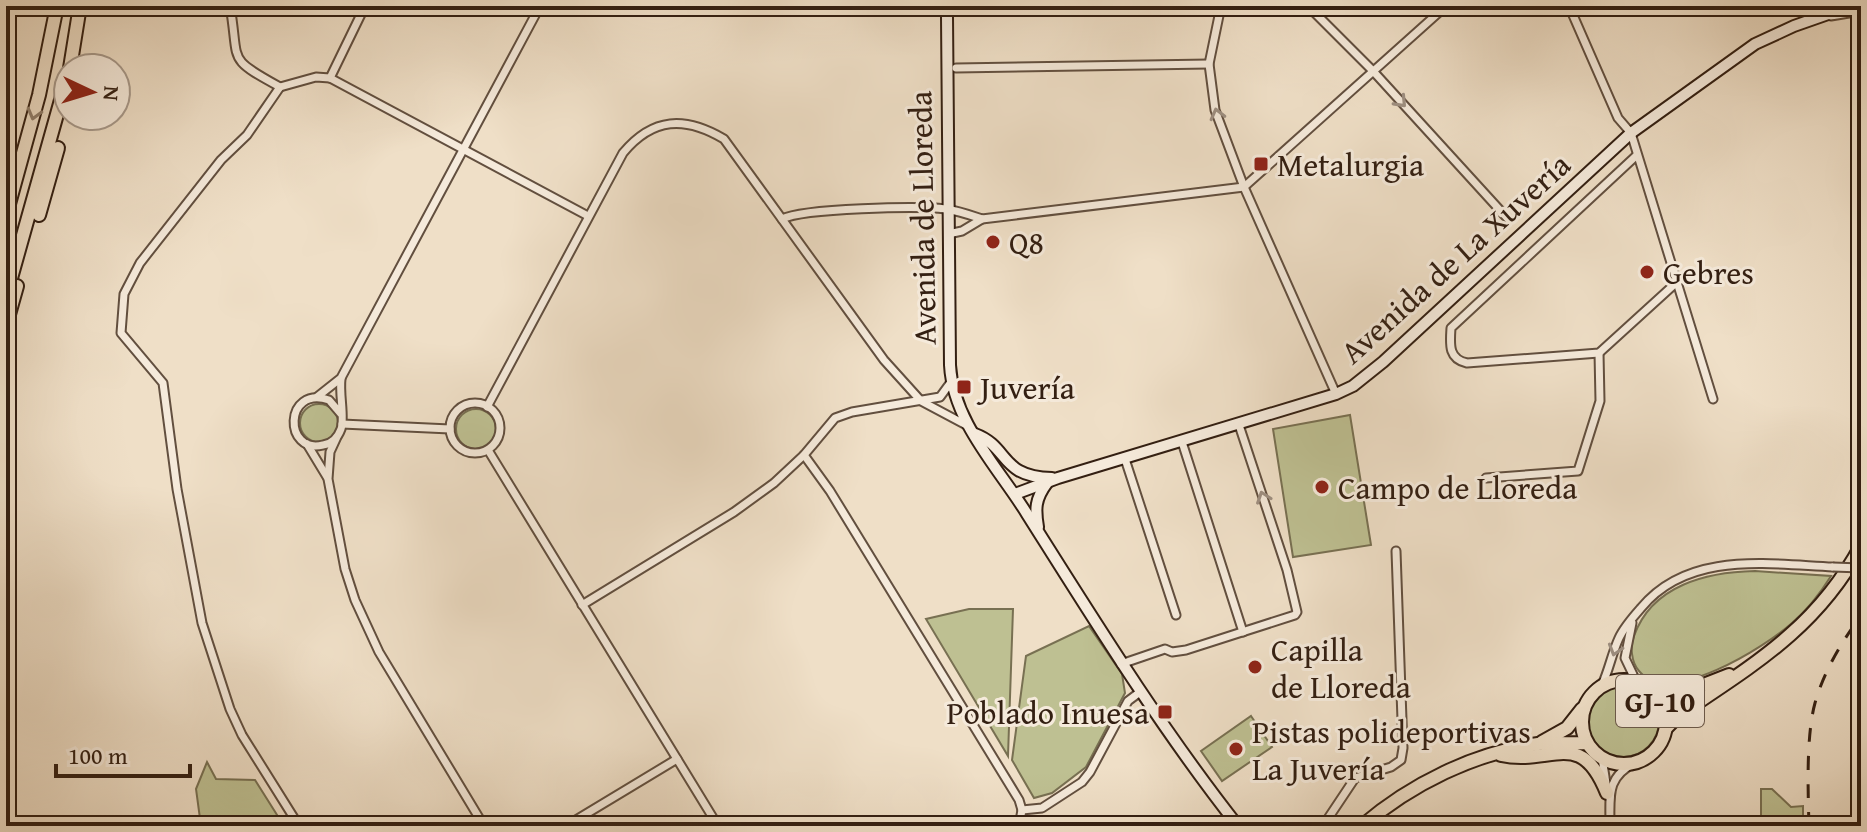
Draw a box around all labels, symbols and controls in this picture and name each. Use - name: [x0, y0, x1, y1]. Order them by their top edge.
- north arrow: [52, 52, 132, 132]
- text: N: [95, 85, 128, 102]
- street label: Avenida de Lloreda: [896, 91, 948, 345]
- one-way arrow: [1392, 93, 1407, 107]
- one-way arrow: [27, 107, 44, 121]
- one-way arrow: [1209, 108, 1226, 121]
- place label: Metalurgia: [1277, 141, 1424, 188]
- street label: Avenida de La Xuvería: [1329, 142, 1581, 374]
- marker: Metalurgia: [1252, 155, 1270, 173]
- place label: Q8: [1009, 219, 1044, 266]
- marker: Q8: [984, 233, 1002, 251]
- place label: Gebres: [1663, 249, 1754, 296]
- marker: Gebres: [1638, 263, 1656, 281]
- place label: Juvería: [976, 364, 1075, 411]
- marker: Juvería: [955, 378, 973, 396]
- place label: Campo de Lloreda: [1338, 464, 1577, 511]
- marker: Campo de Lloreda: [1313, 478, 1331, 496]
- one-way arrow: [1256, 491, 1272, 505]
- place label: Capilla de Lloreda: [1271, 626, 1411, 710]
- one-way arrow: [1608, 642, 1624, 656]
- marker: Capilla de Lloreda: [1246, 658, 1264, 676]
- road number: GJ-10: [1616, 675, 1704, 727]
- place label: Poblado Inuesa: [946, 689, 1149, 736]
- marker: Poblado Inuesa: [1156, 703, 1174, 721]
- place label: Pistas polideportivas La Juvería: [1252, 708, 1531, 792]
- scale bar: [56, 728, 190, 778]
- text: 100 m: [68, 738, 128, 773]
- marker: Pistas polideportivas La Juvería: [1227, 740, 1245, 758]

